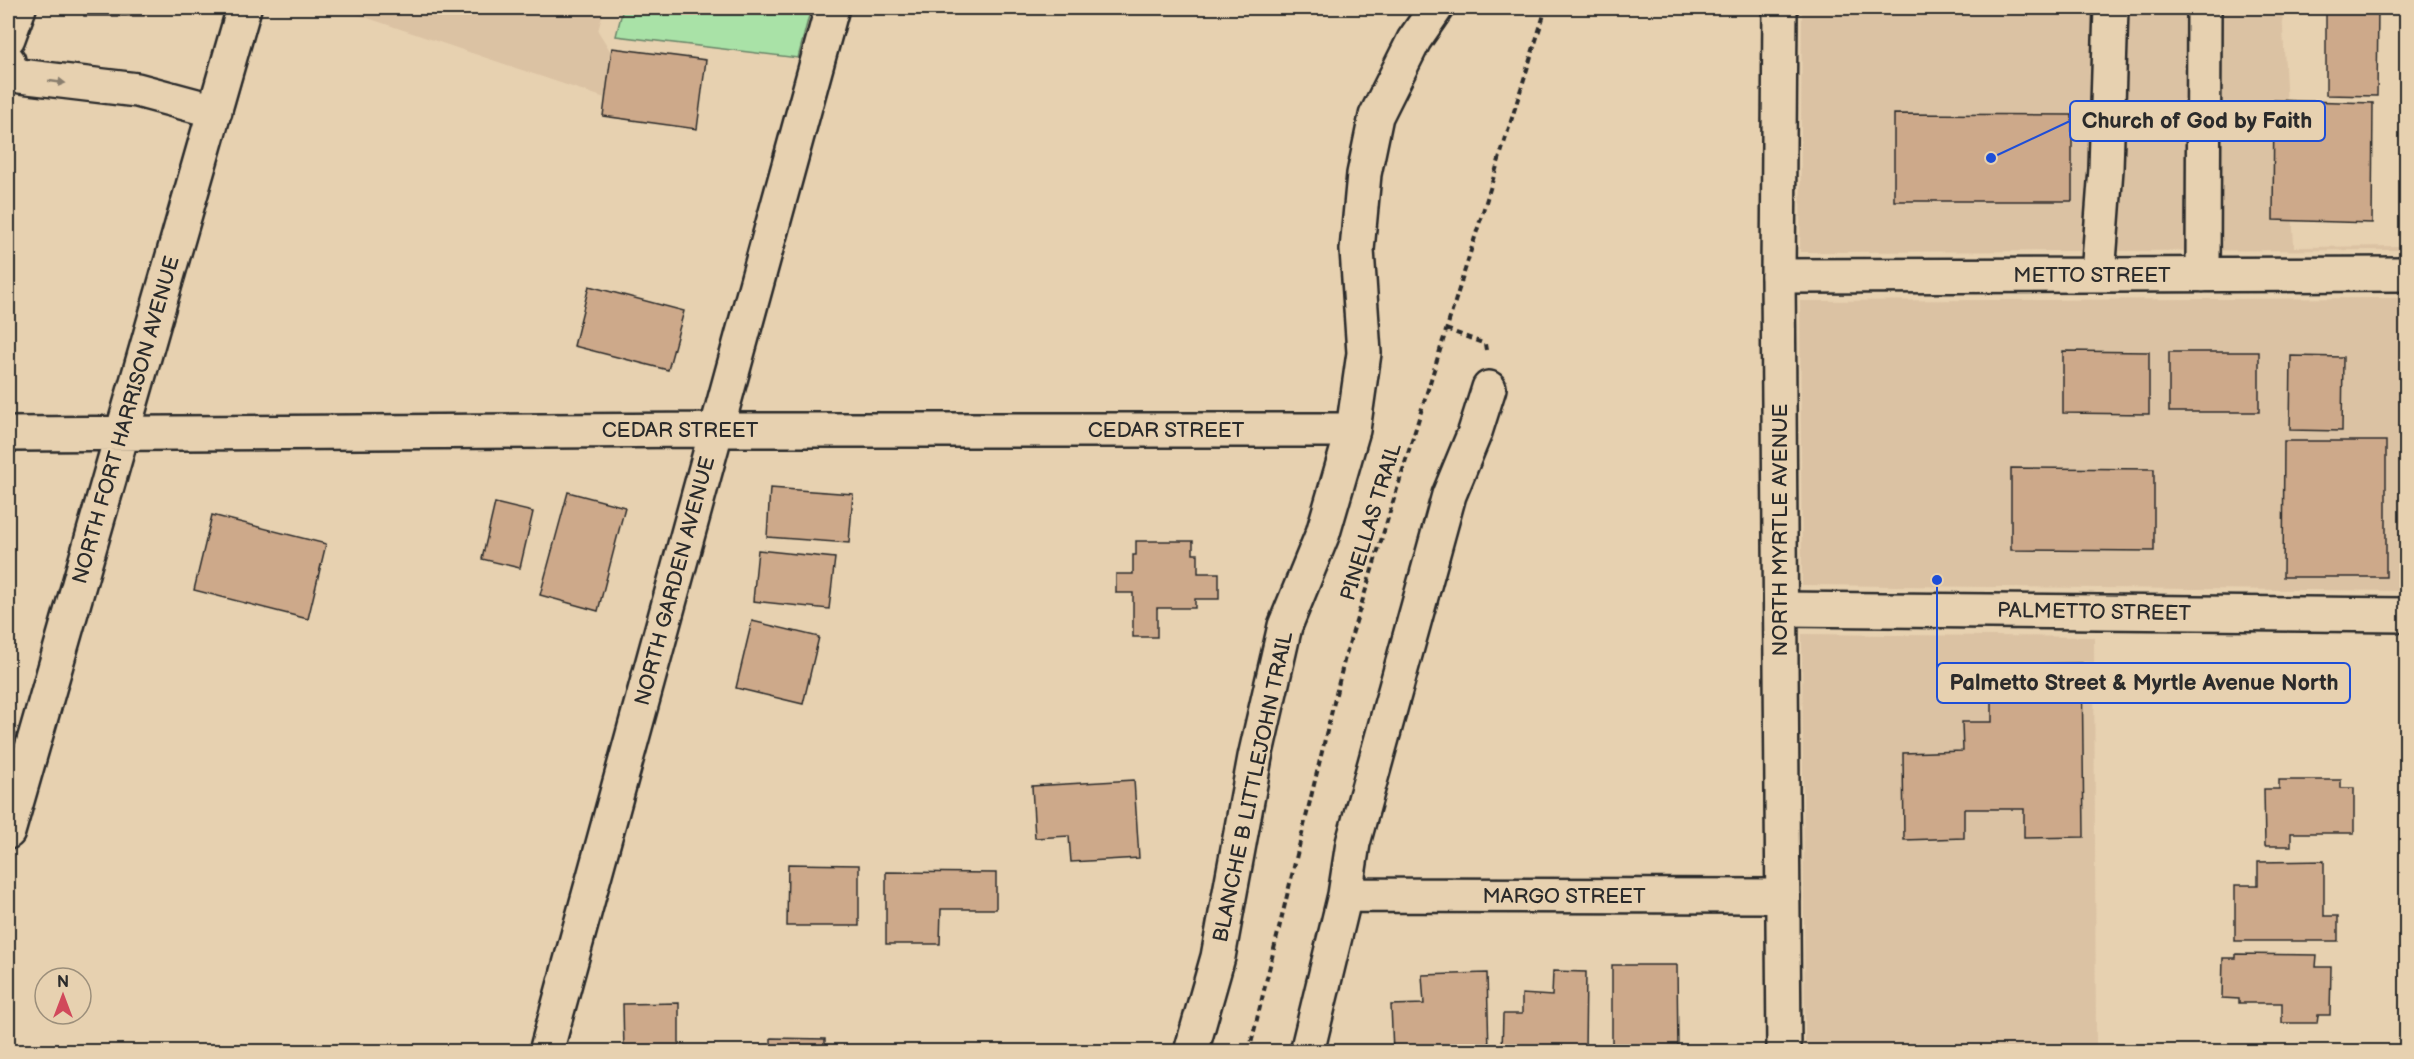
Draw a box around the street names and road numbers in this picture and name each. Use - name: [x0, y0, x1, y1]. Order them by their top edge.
- street label: NORTH FORT HARRISON AVENUE: [67, 253, 185, 587]
- street label: METTO STREET: [2013, 263, 2171, 288]
- street label: NORTH MYRTLE AVENUE: [1768, 404, 1793, 656]
- street label: CEDAR STREET: [602, 418, 759, 443]
- street label: CEDAR STREET: [1088, 418, 1245, 443]
- street label: PINELLAS TRAIL: [1335, 440, 1407, 604]
- street label: NORTH GARDEN AVENUE: [630, 454, 720, 708]
- street label: PALMETTO STREET: [1997, 598, 2192, 626]
- street label: BLANCHE B LITTLEJOHN TRAIL: [1208, 629, 1298, 945]
- street label: MARGO STREET: [1482, 884, 1646, 909]

